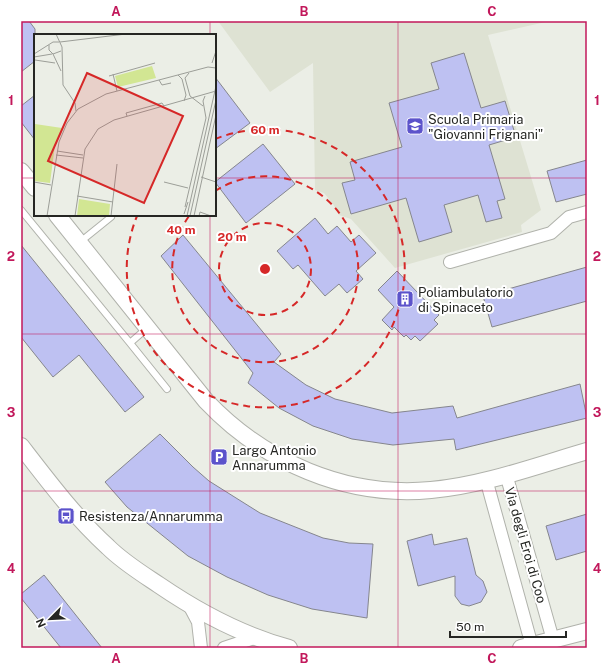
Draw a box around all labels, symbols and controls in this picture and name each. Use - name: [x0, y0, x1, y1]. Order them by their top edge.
- text: A: [111, 4, 121, 19]
- text: B: [300, 4, 309, 19]
- text: C: [487, 4, 497, 19]
- inset map: [34, 34, 216, 216]
- text: 1: [8, 93, 14, 108]
- text: 1: [594, 93, 600, 108]
- place label: Scuola Primaria "Giovanni Frignani": [428, 112, 543, 142]
- school or university icon: Scuola Primaria "Giovanni Frignani": [405, 116, 425, 136]
- text: 60 m: [250, 123, 280, 137]
- text: 40 m: [166, 223, 196, 237]
- text: 20 m: [218, 230, 247, 244]
- text: 2: [7, 249, 15, 264]
- text: 2: [593, 249, 601, 264]
- centre of rings: [258, 262, 272, 276]
- place label: Poliambulatorio di Spinaceto: [418, 285, 513, 315]
- building icon: Poliambulatorio di Spinaceto: [395, 289, 415, 309]
- text: 3: [7, 405, 16, 420]
- text: 3: [593, 405, 602, 420]
- place label: Largo Antonio Annarumma: [232, 443, 316, 473]
- parking icon: Largo Antonio Annarumma: [209, 447, 229, 467]
- street label: Via degli Eroi di Coo: [502, 485, 549, 605]
- bus stop icon: Resistenza/Annarumma: [56, 506, 76, 526]
- place label: Resistenza/Annarumma: [79, 509, 223, 524]
- text: 4: [7, 561, 16, 576]
- text: 4: [593, 561, 602, 576]
- north arrow: [30, 599, 70, 639]
- scale bar: [450, 613, 566, 639]
- text: N: [34, 617, 48, 629]
- text: 50 m: [456, 620, 484, 634]
- text: A: [111, 651, 121, 666]
- text: B: [300, 651, 309, 666]
- text: C: [487, 651, 497, 666]

